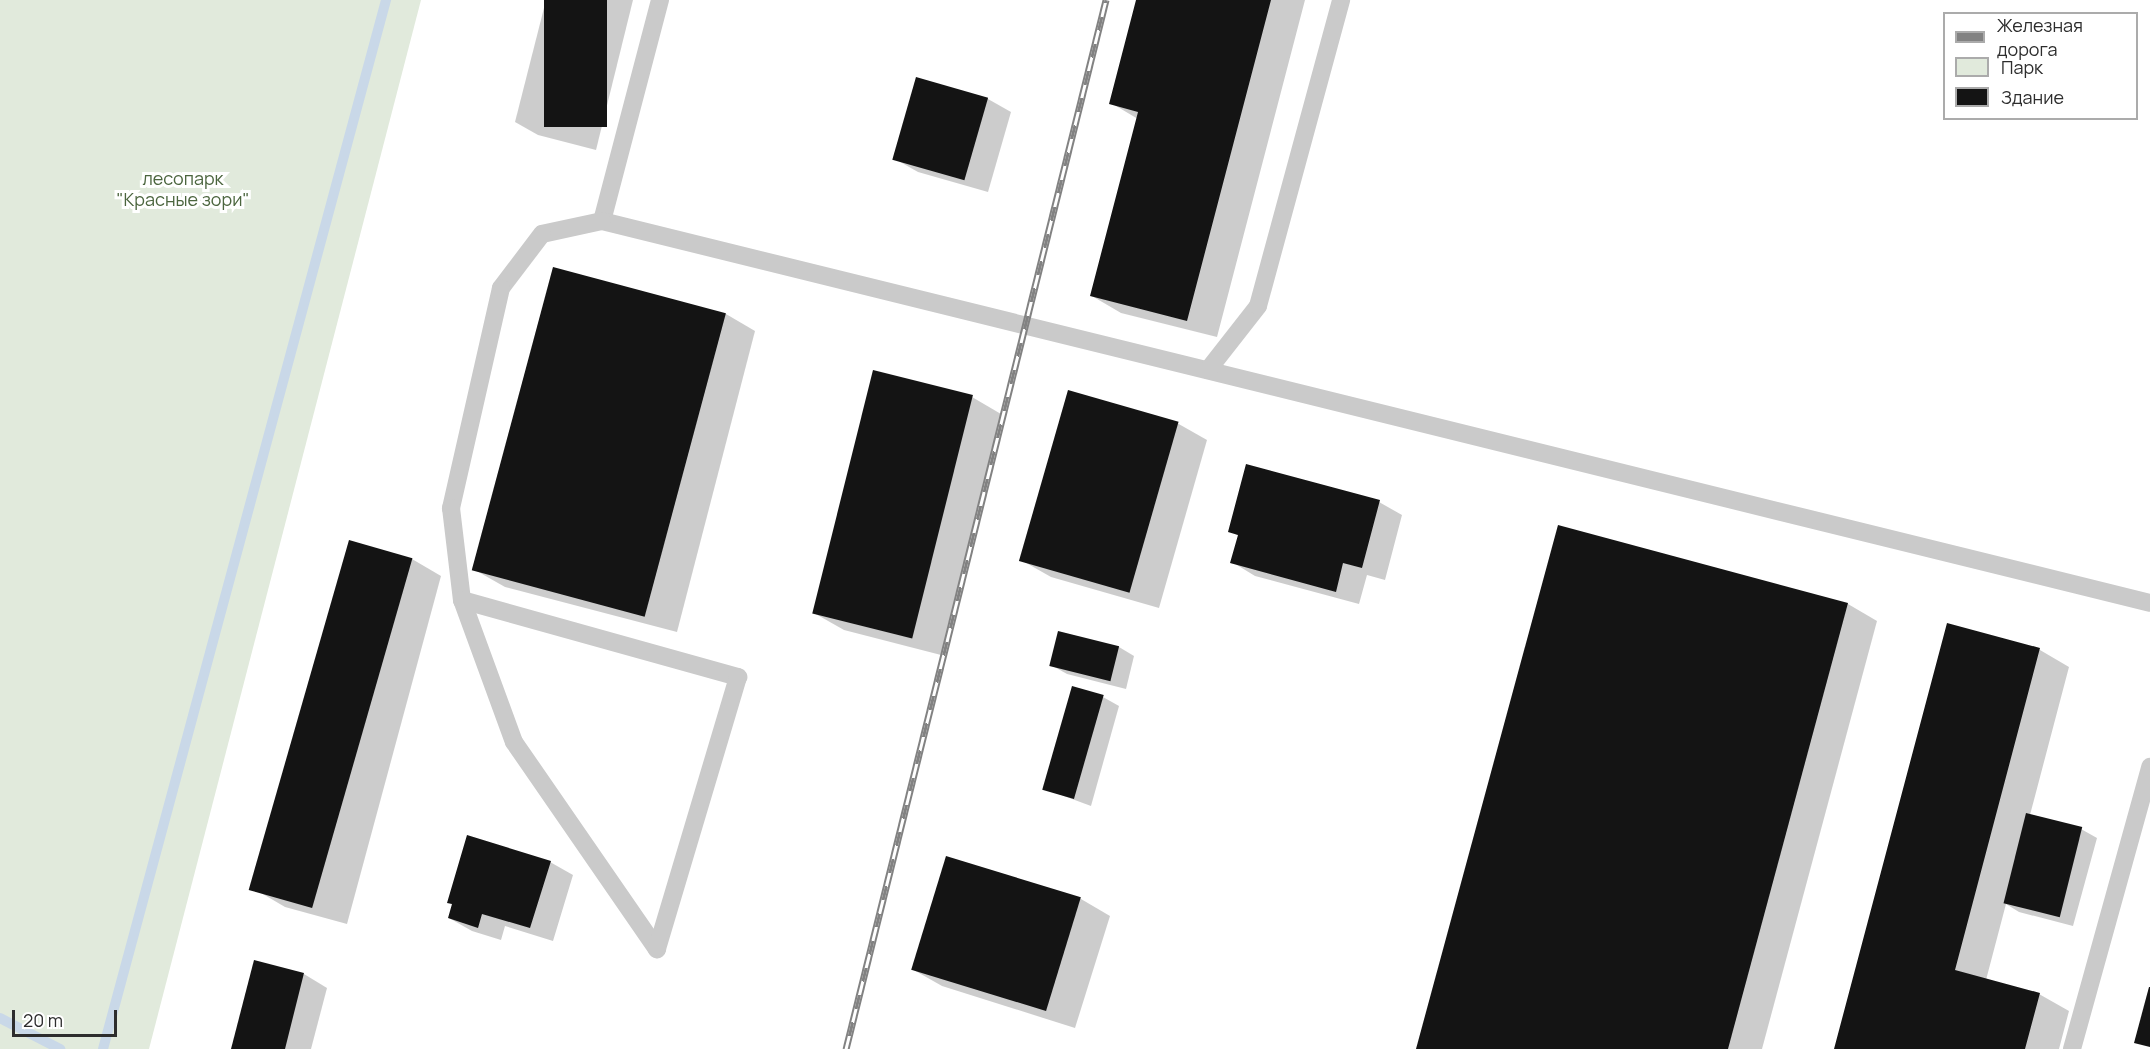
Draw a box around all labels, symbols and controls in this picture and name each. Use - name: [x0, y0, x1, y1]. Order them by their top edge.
- legend: [1943, 12, 2138, 120]
- text: Железная дорога: [1997, 13, 2083, 61]
- text: Парк: [2001, 55, 2043, 79]
- text: Здание: [2001, 85, 2064, 109]
- park label: лесопарк "Красные зори": [117, 168, 249, 210]
- scale bar: [15, 998, 120, 1036]
- text: 20 m: [23, 1008, 63, 1032]

